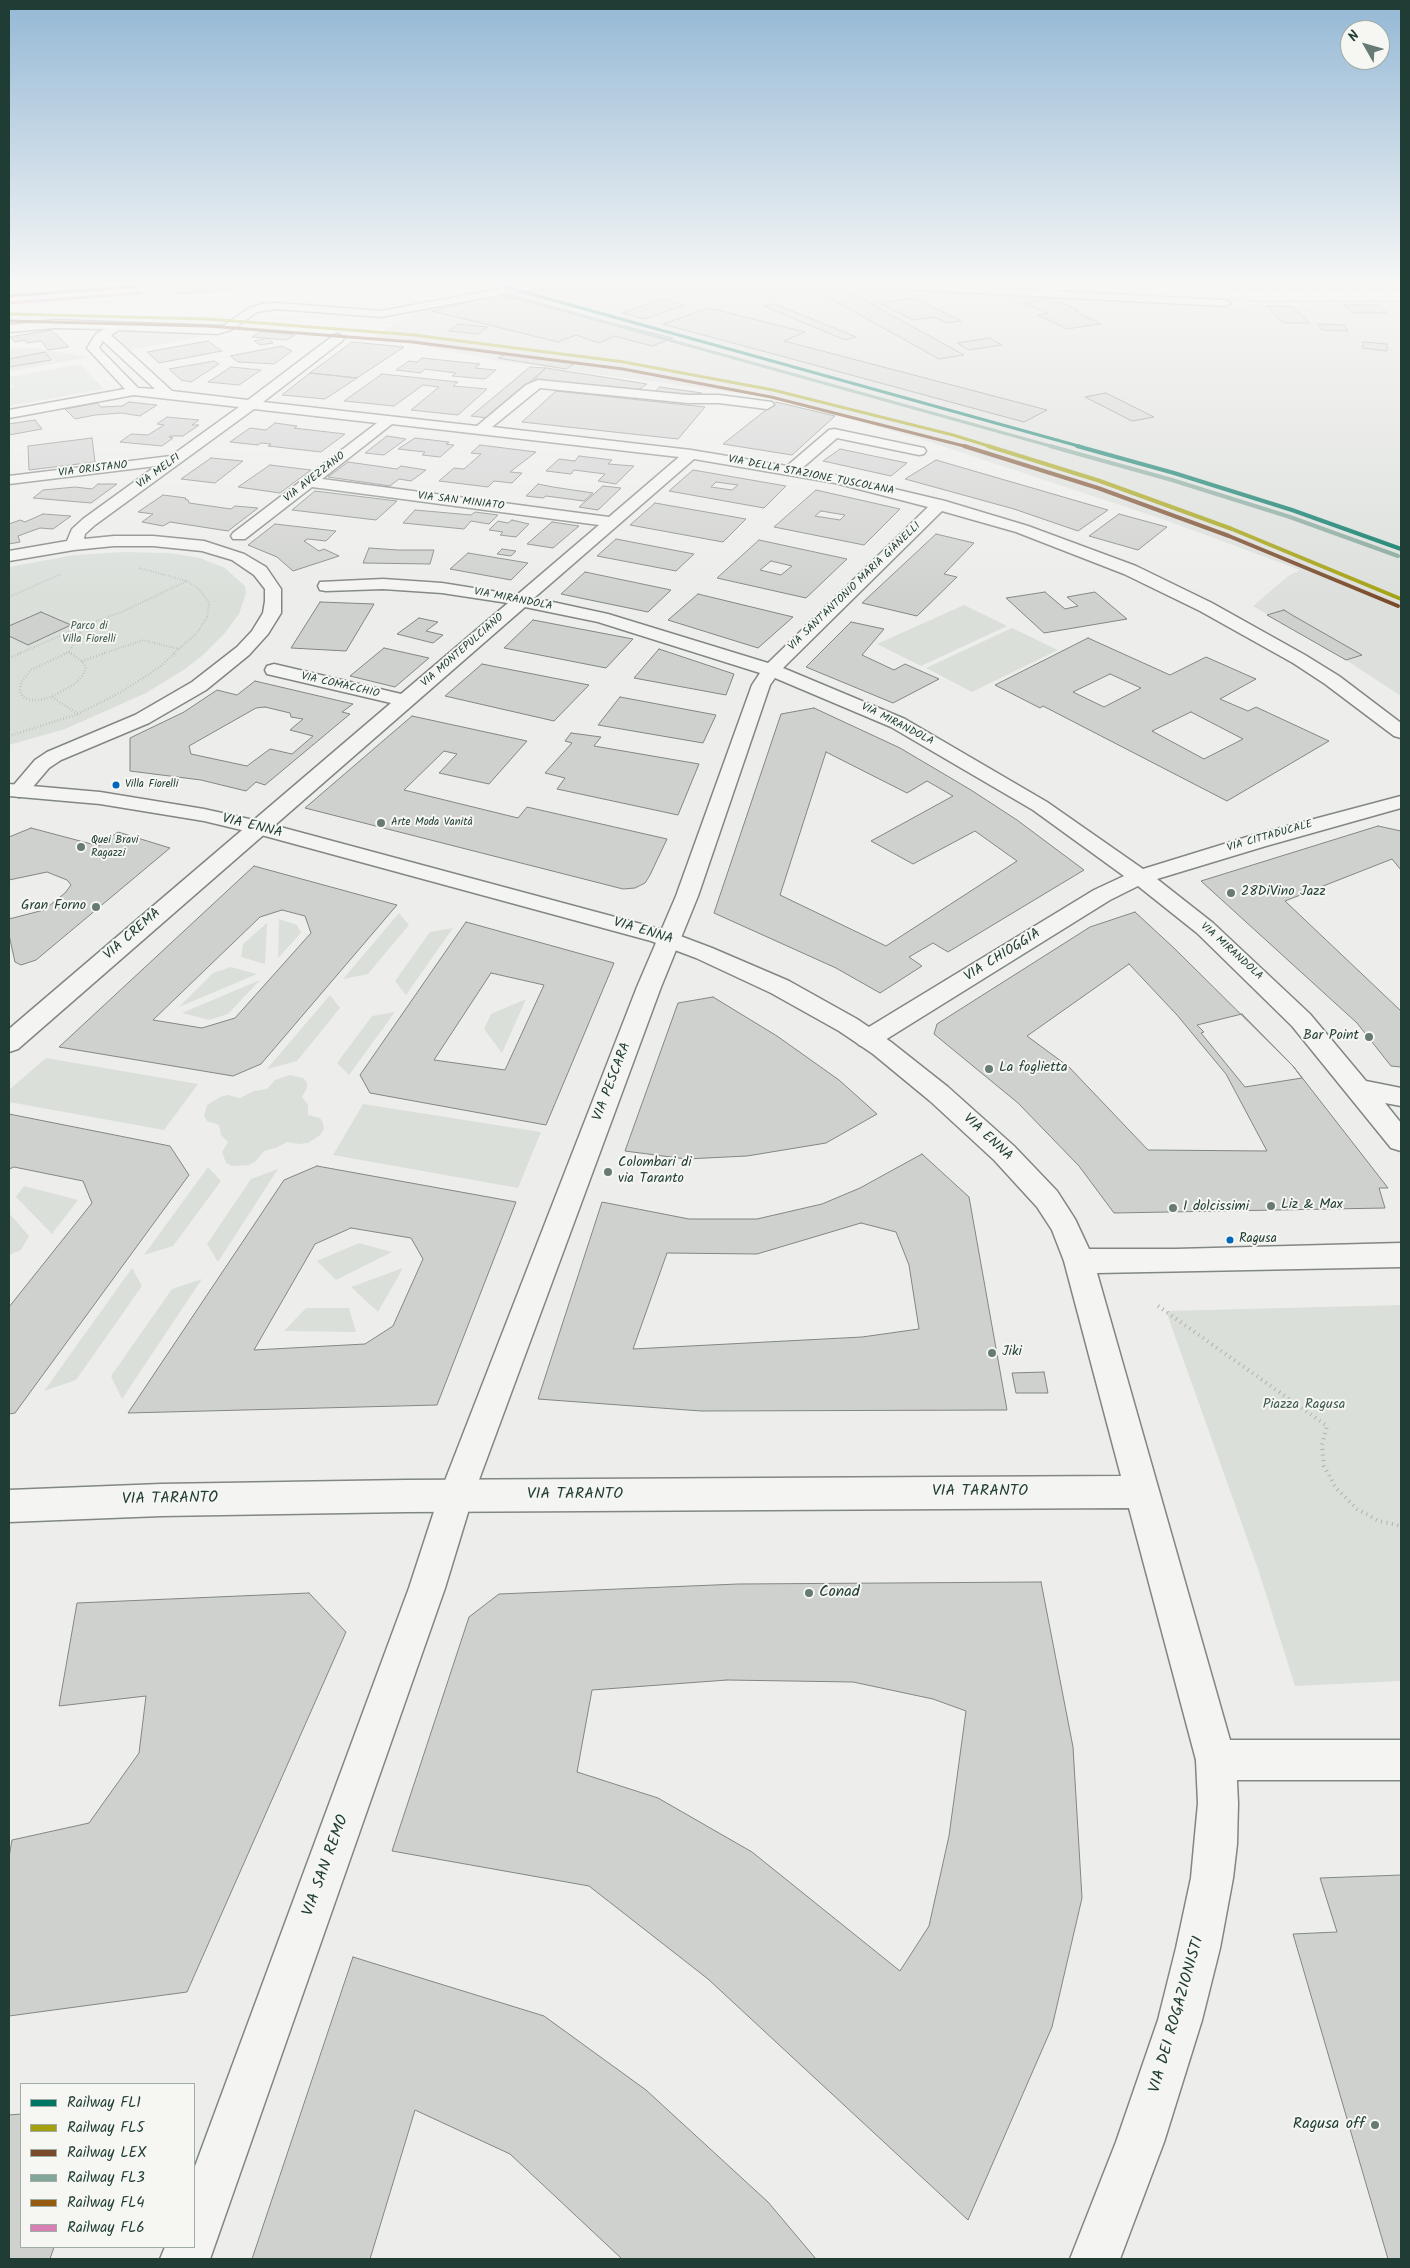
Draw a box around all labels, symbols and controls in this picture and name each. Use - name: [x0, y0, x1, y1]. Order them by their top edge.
- north arrow: [1340, 20, 1390, 70]
- text: N: [1343, 26, 1365, 47]
- street label: VIA AVEZZANO: [282, 450, 348, 506]
- street label: VIA MELFI: [135, 452, 183, 492]
- street label: VIA DELLA STAZIONE TUSCOLANA: [727, 453, 895, 499]
- street label: VIA ORISTANO: [58, 459, 128, 481]
- street label: VIA SAN MINIATO: [417, 490, 505, 514]
- street label: VIA SANT'ANTONIO MARIA GIANELLI: [786, 520, 924, 654]
- street label: VIA MIRANDOLA: [473, 586, 553, 614]
- street label: VIA MONTEPULCIANO: [419, 612, 507, 690]
- park label: Parco di Villa Fiorelli: [62, 620, 116, 646]
- street label: VIA COMACCHIO: [300, 671, 380, 701]
- street label: VIA MIRANDOLA: [859, 701, 935, 749]
- place label: Villa Fiorelli: [125, 778, 178, 792]
- marker: Villa Fiorelli: [111, 780, 121, 790]
- street label: VIA ENNA: [220, 811, 284, 843]
- place label: Arte Moda Vanità: [391, 816, 473, 830]
- marker: Arte Moda Vanità: [375, 817, 387, 829]
- street label: VIA CITTADUCALE: [1226, 818, 1314, 856]
- place label: Quei Bravi Ragazzi: [91, 834, 138, 860]
- marker: Quei Bravi Ragazzi: [75, 841, 87, 853]
- place label: 28DiVino Jazz: [1241, 885, 1326, 901]
- marker: 28DiVino Jazz: [1225, 887, 1237, 899]
- place label: Gran Forno: [21, 899, 86, 915]
- marker: Gran Forno: [90, 901, 102, 913]
- street label: VIA CREMA: [101, 906, 165, 964]
- street label: VIA ENNA: [611, 915, 675, 949]
- street label: VIA MIRANDOLA: [1197, 920, 1265, 984]
- street label: VIA CHIOGGIA: [962, 926, 1044, 986]
- place label: Bar Point: [1303, 1029, 1359, 1045]
- marker: Bar Point: [1363, 1031, 1375, 1043]
- street label: VIA PESCARA: [590, 1040, 636, 1124]
- place label: La foglietta: [999, 1061, 1068, 1077]
- marker: La foglietta: [983, 1063, 995, 1075]
- street label: VIA ENNA: [959, 1111, 1015, 1165]
- place label: Colombari di via Taranto: [618, 1156, 691, 1188]
- marker: Colombari di via Taranto: [602, 1166, 614, 1178]
- place label: Liz & Max: [1281, 1198, 1343, 1214]
- place label: I dolcissimi: [1183, 1200, 1249, 1216]
- marker: Liz & Max: [1265, 1200, 1277, 1212]
- marker: I dolcissimi: [1167, 1202, 1179, 1214]
- place label: Ragusa: [1239, 1232, 1277, 1248]
- marker: Ragusa: [1225, 1235, 1235, 1245]
- place label: Jiki: [1002, 1345, 1022, 1361]
- marker: Jiki: [986, 1347, 998, 1359]
- park label: Piazza Ragusa: [1263, 1398, 1345, 1414]
- street label: VIA TARANTO: [932, 1482, 1028, 1502]
- street label: VIA TARANTO: [527, 1485, 623, 1505]
- street label: VIA TARANTO: [122, 1490, 218, 1510]
- place label: Conad: [819, 1583, 860, 1603]
- marker: Conad: [803, 1587, 815, 1599]
- street label: VIA SAN REMO: [300, 1813, 354, 1919]
- street label: VIA DEI ROGAZIONISTI: [1146, 1935, 1210, 2095]
- legend: [20, 2083, 195, 2248]
- text: Railway FL1: [67, 2091, 141, 2115]
- place label: Ragusa off: [1293, 2115, 1365, 2135]
- text: Railway FL5: [67, 2116, 144, 2140]
- marker: Ragusa off: [1369, 2119, 1381, 2131]
- text: Railway LEX: [67, 2141, 147, 2165]
- text: Railway FL3: [67, 2166, 145, 2190]
- text: Railway FL4: [67, 2191, 145, 2215]
- text: Railway FL6: [67, 2216, 145, 2240]

